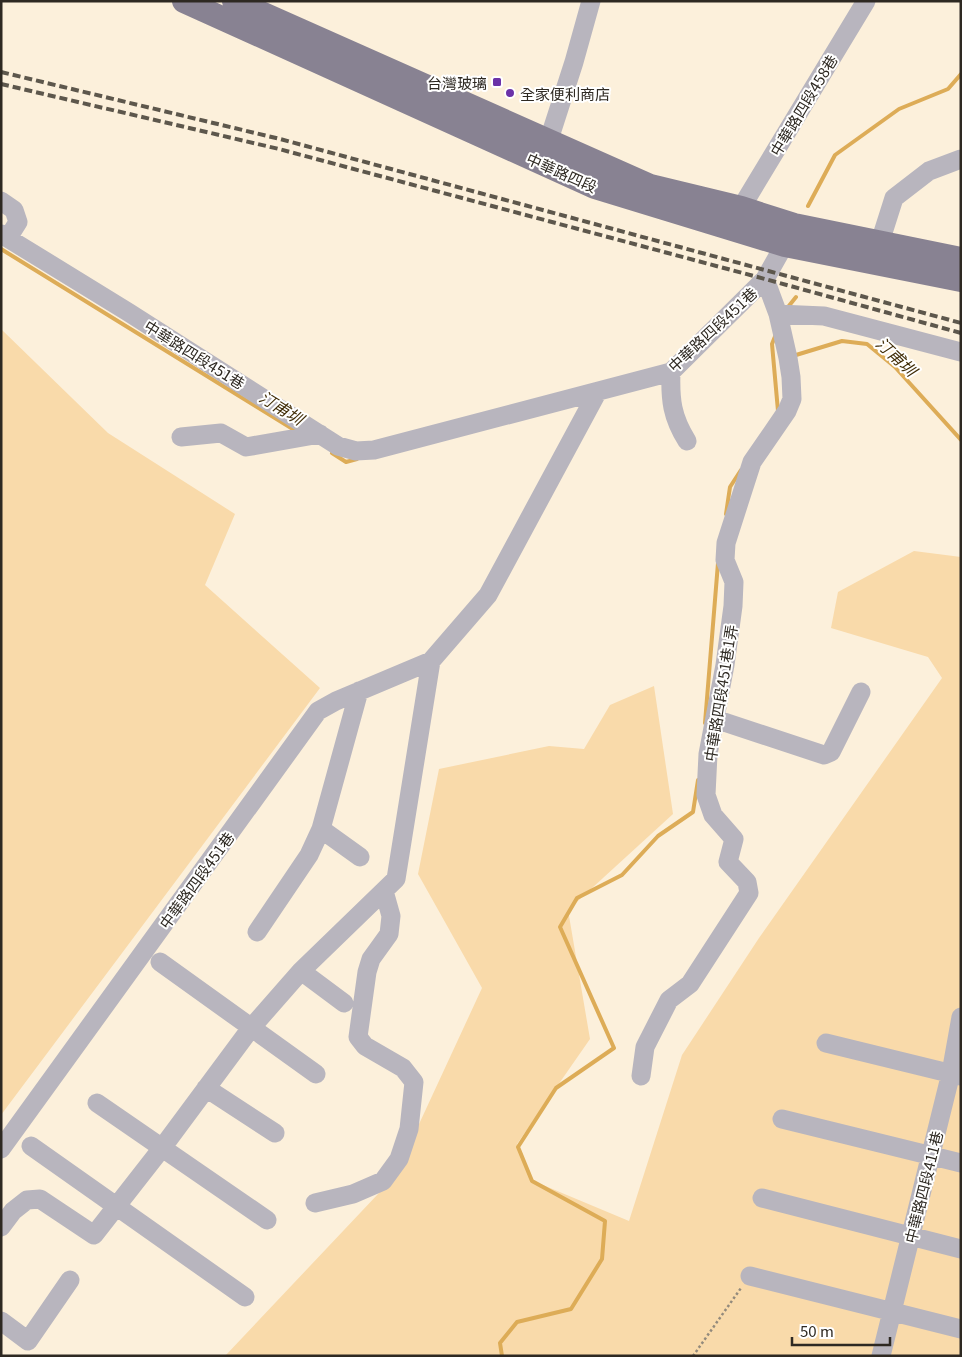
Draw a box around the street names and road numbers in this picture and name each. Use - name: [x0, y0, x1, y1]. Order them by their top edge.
- street label: 中華路四段458巷: [764, 50, 842, 160]
- street label: 中華路四段: [523, 147, 601, 197]
- street label: 中華路四段451巷: [663, 282, 761, 376]
- street label: 中華路四段451巷: [141, 315, 249, 393]
- street label: 中華路四段451巷1弄: [699, 623, 741, 763]
- street label: 中華路四段451巷: [154, 827, 238, 933]
- street label: 中華路四段411巷: [899, 1129, 947, 1245]

